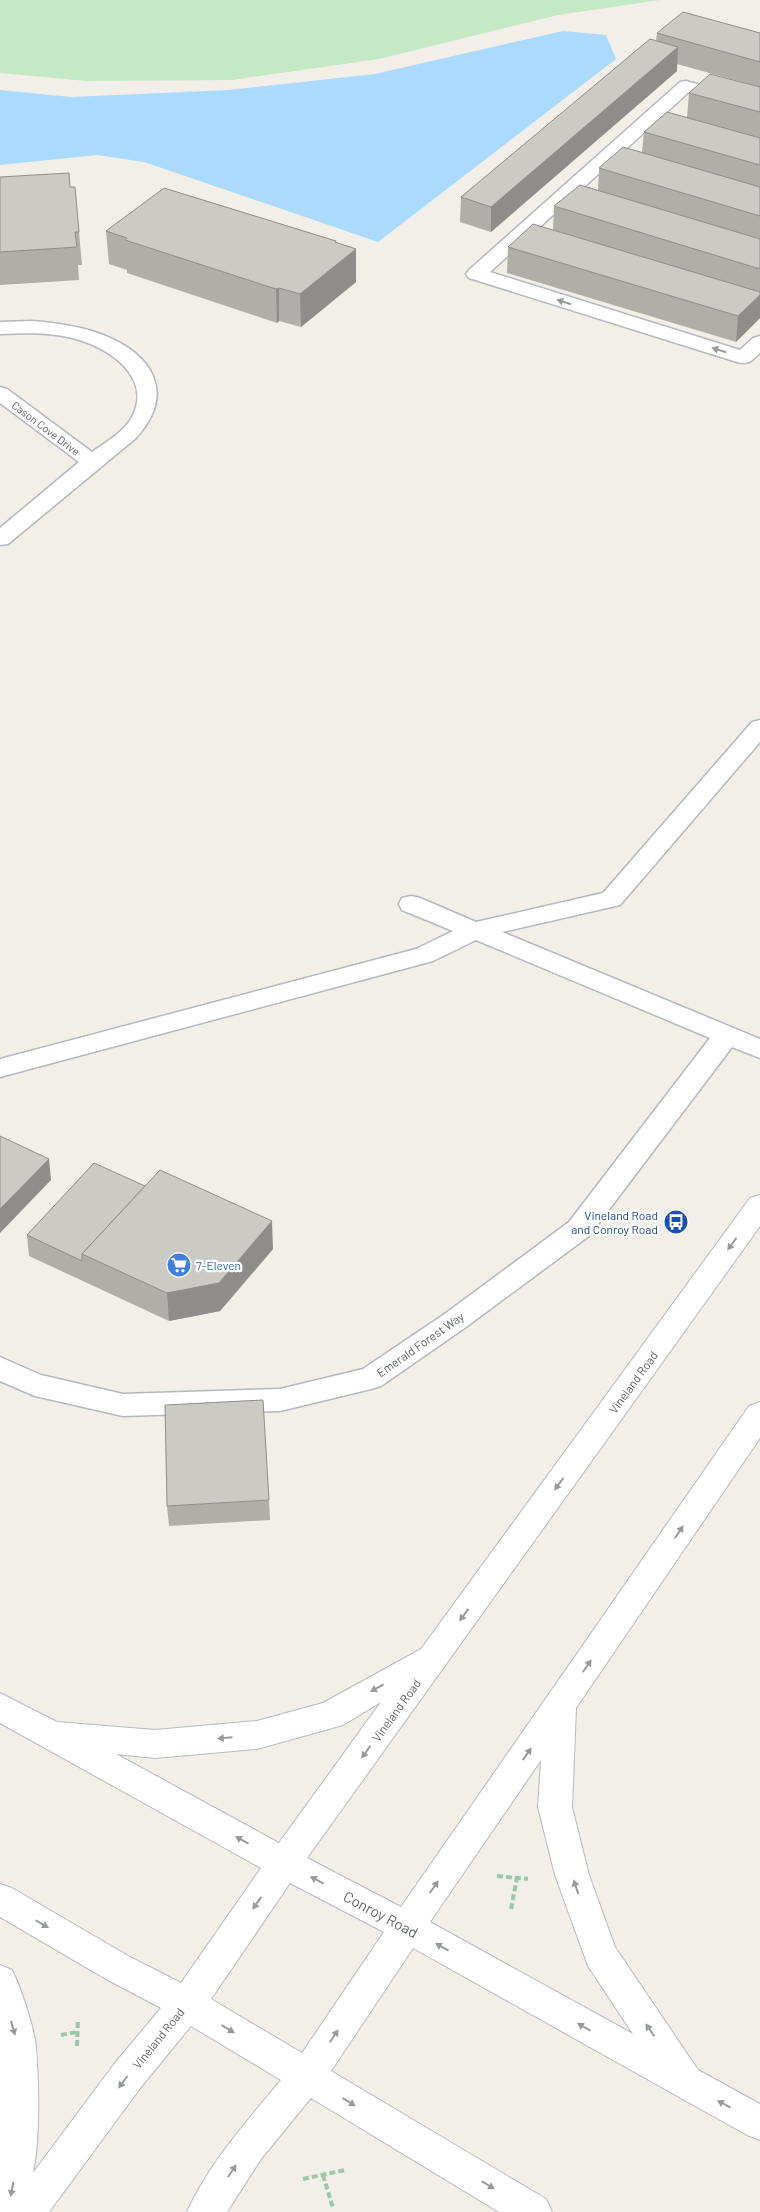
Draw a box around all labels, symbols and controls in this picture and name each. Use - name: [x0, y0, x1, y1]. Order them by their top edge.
- one-way arrow: [556, 297, 571, 305]
- one-way arrow: [711, 346, 726, 354]
- street label: Cason Cove Drive: [9, 398, 83, 458]
- place label: Vineland Road and Conroy Road: [571, 1208, 658, 1236]
- bus stop icon: Vineland Road and Conroy Road: [663, 1209, 689, 1235]
- one-way arrow: [726, 1237, 737, 1250]
- supermarket icon: 7-Eleven: [166, 1252, 192, 1278]
- place label: 7-Eleven: [196, 1258, 241, 1272]
- street label: Emerald Forest Way: [374, 1308, 467, 1379]
- street label: Vineland Road: [606, 1348, 660, 1416]
- one-way arrow: [554, 1477, 564, 1490]
- one-way arrow: [674, 1525, 684, 1539]
- one-way arrow: [459, 1609, 469, 1622]
- one-way arrow: [582, 1659, 592, 1673]
- street label: Vineland Road: [369, 1676, 423, 1744]
- one-way arrow: [371, 1684, 384, 1693]
- one-way arrow: [217, 1735, 233, 1743]
- one-way arrow: [360, 1745, 371, 1758]
- one-way arrow: [522, 1747, 532, 1760]
- one-way arrow: [235, 1835, 249, 1844]
- one-way arrow: [310, 1876, 324, 1885]
- one-way arrow: [572, 1879, 579, 1894]
- one-way arrow: [429, 1880, 439, 1894]
- street label: Conroy Road: [341, 1887, 421, 1941]
- one-way arrow: [252, 1897, 262, 1910]
- one-way arrow: [36, 1919, 49, 1928]
- one-way arrow: [436, 1943, 449, 1952]
- street label: Vineland Road: [129, 2005, 187, 2071]
- one-way arrow: [9, 2020, 17, 2035]
- one-way arrow: [577, 2022, 591, 2031]
- one-way arrow: [646, 2023, 655, 2036]
- one-way arrow: [222, 2024, 235, 2033]
- one-way arrow: [329, 2029, 339, 2043]
- one-way arrow: [118, 2075, 128, 2089]
- one-way arrow: [342, 2097, 355, 2106]
- one-way arrow: [717, 2100, 731, 2108]
- one-way arrow: [228, 2164, 237, 2178]
- one-way arrow: [7, 2181, 15, 2197]
- one-way arrow: [482, 2181, 495, 2190]

